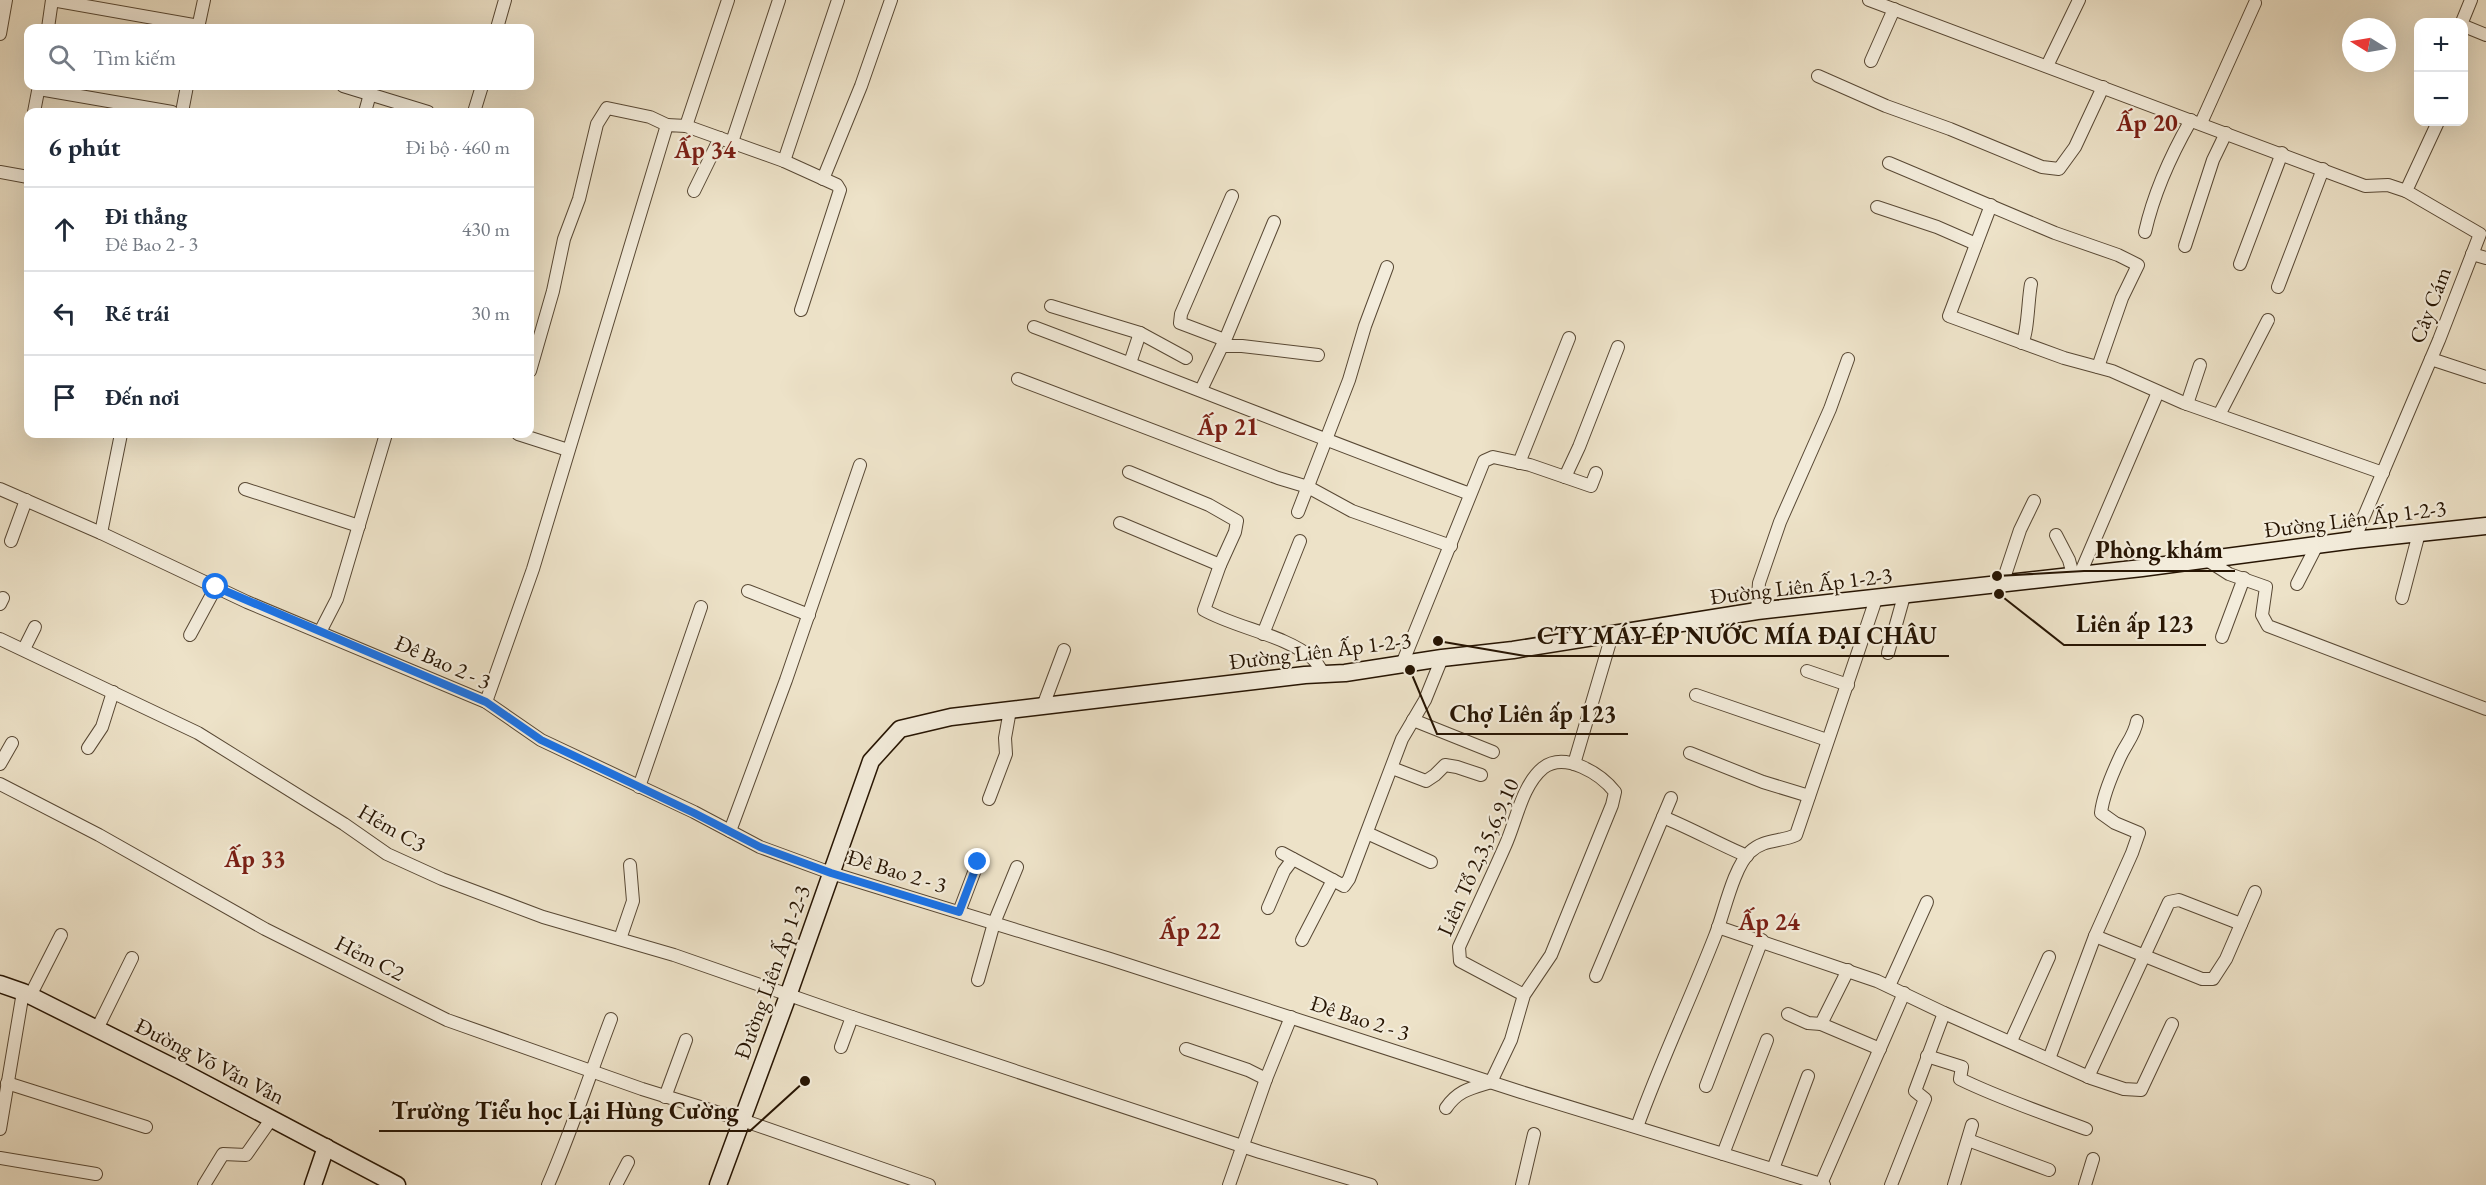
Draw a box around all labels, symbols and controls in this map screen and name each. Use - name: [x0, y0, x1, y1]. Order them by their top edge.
- north arrow: [2342, 18, 2396, 72]
- map controls: [2414, 18, 2468, 126]
- button: +: [2414, 18, 2468, 72]
- search box: [24, 24, 534, 90]
- icon: search: [45, 41, 78, 74]
- text: Tìm kiếm: [93, 43, 176, 72]
- button: −: [2414, 72, 2468, 126]
- district label: Ấp 20: [2115, 107, 2178, 138]
- text: 6 phút: [48, 130, 120, 164]
- text: Đi bộ · 460 m: [405, 134, 510, 160]
- district label: Ấp 34: [673, 134, 736, 165]
- text: Đi thẳng: [105, 202, 187, 231]
- icon: ahead: [48, 213, 81, 246]
- text: 430 m: [462, 216, 510, 242]
- text: Đê Bao 2 - 3: [105, 231, 198, 257]
- street label: Cây Cám: [2402, 263, 2458, 347]
- icon: left: [48, 297, 81, 330]
- text: Rẽ trái: [105, 299, 170, 328]
- text: 30 m: [471, 300, 510, 326]
- icon: arrive: [48, 381, 81, 414]
- text: Đến nơi: [105, 383, 180, 412]
- district label: Ấp 21: [1196, 411, 1259, 442]
- street label: Đường Liên Ấp 1-2-3: [2262, 493, 2448, 545]
- callout: Phòng khám: [2084, 529, 2235, 571]
- text: Phòng khám: [2095, 534, 2223, 566]
- street label: Đường Liên Ấp 1-2-3: [1708, 560, 1894, 612]
- route start: [202, 573, 228, 599]
- callout: Liên ấp 123: [2064, 603, 2206, 645]
- text: Liên ấp 123: [2076, 608, 2194, 639]
- callout: CTY MÁY ÉP NƯỚC MÍA ĐẠI CHÂU: [1525, 614, 1949, 656]
- text: CTY MÁY ÉP NƯỚC MÍA ĐẠI CHÂU: [1537, 620, 1937, 651]
- street label: Đường Liên Ấp 1-2-3: [1227, 625, 1413, 677]
- street label: Đê Bao 2 - 3: [390, 628, 496, 696]
- callout: Chợ Liên ấp 123: [1437, 692, 1628, 734]
- text: Chợ Liên ấp 123: [1449, 698, 1617, 729]
- street label: Liên Tổ 2,3,5,6,9,10: [1430, 773, 1526, 940]
- street label: Hẻm C3: [353, 797, 431, 859]
- street label: Đê Bao 2 - 3: [844, 842, 950, 900]
- district label: Ấp 33: [223, 843, 286, 874]
- route end: [964, 848, 990, 874]
- street label: Đường Liên Ấp 1-2-3: [727, 881, 817, 1063]
- district label: Ấp 24: [1737, 906, 1800, 937]
- district label: Ấp 22: [1158, 915, 1221, 946]
- street label: Hẻm C2: [330, 928, 410, 988]
- street label: Đê Bao 2 - 3: [1307, 988, 1413, 1048]
- street label: Đường Võ Văn Vân: [130, 1011, 290, 1111]
- callout: Trường Tiểu học Lại Hùng Cường: [379, 1089, 750, 1131]
- text: Trường Tiểu học Lại Hùng Cường: [391, 1095, 740, 1127]

